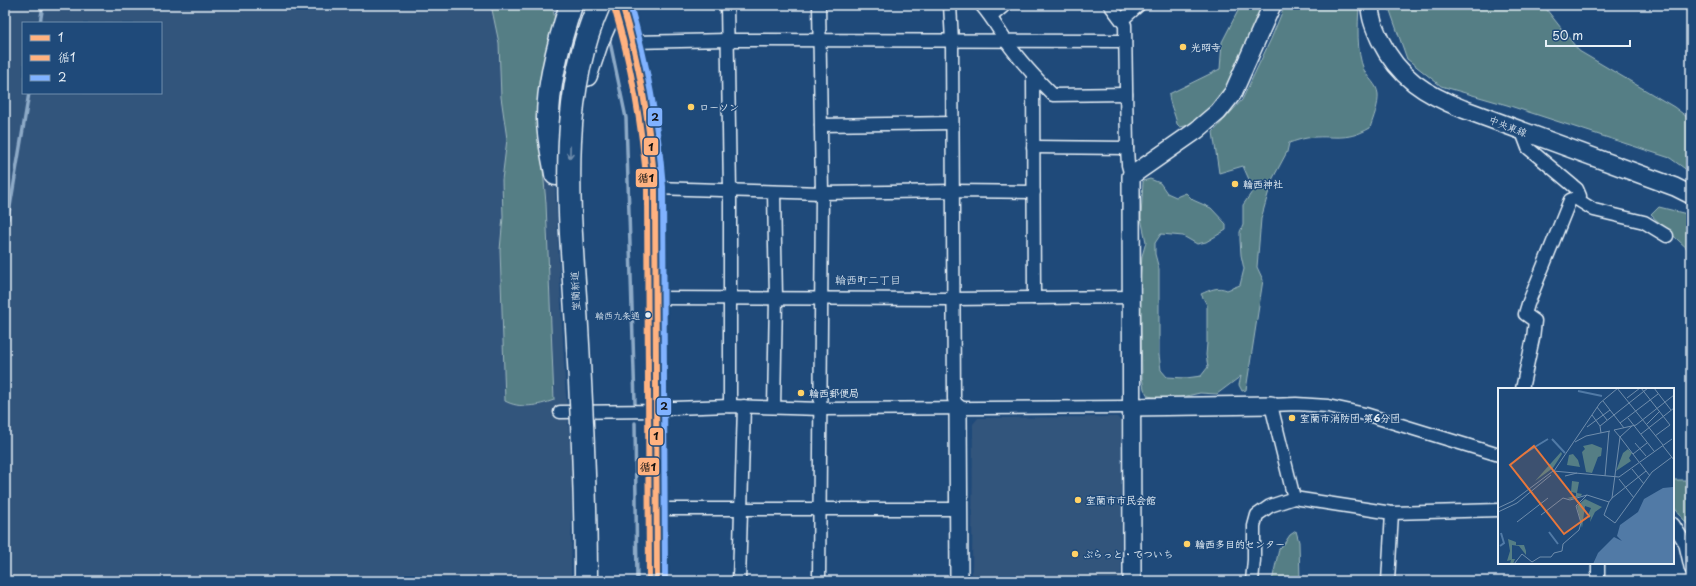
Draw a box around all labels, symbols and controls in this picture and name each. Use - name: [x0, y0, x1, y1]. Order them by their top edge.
- legend: [22, 22, 162, 94]
- scale bar: [1546, 22, 1630, 48]
- text: 50 m: [1552, 26, 1583, 44]
- text: 1: [58, 28, 63, 46]
- place label: 光昭寺: [1191, 39, 1221, 54]
- marker: 光昭寺: [1178, 42, 1188, 52]
- text: 循1: [58, 48, 75, 66]
- text: 2: [58, 68, 67, 86]
- place label: ローソン: [699, 99, 739, 114]
- marker: ローソン: [686, 102, 696, 112]
- line badge: 2: [647, 107, 663, 127]
- text: 2: [651, 108, 659, 125]
- street label: 中央東線: [1487, 111, 1530, 140]
- line badge: 1: [643, 137, 659, 156]
- text: 1: [648, 138, 654, 155]
- one-way arrow: [566, 145, 574, 158]
- line badge: 循1: [635, 168, 658, 188]
- text: 循1: [638, 169, 654, 186]
- place label: 輪西神社: [1243, 176, 1283, 191]
- marker: 輪西神社: [1230, 179, 1240, 189]
- street label: 室蘭新道: [566, 271, 583, 311]
- district label: 輪西町二丁目: [835, 271, 901, 288]
- place label: 輪西九条通: [595, 308, 640, 322]
- marker: 輪西九条通: [643, 310, 653, 320]
- place label: 輪西郵便局: [809, 385, 859, 400]
- marker: 輪西郵便局: [796, 388, 806, 398]
- inset map: [1498, 388, 1674, 564]
- line badge: 2: [656, 397, 672, 416]
- text: 2: [660, 397, 668, 414]
- place label: 室蘭市消防団 第6分団: [1300, 410, 1400, 425]
- marker: 室蘭市消防団 第6分団: [1287, 413, 1297, 423]
- line badge: 1: [649, 427, 664, 446]
- text: 1: [653, 427, 659, 444]
- line badge: 循1: [637, 457, 660, 476]
- text: 循1: [640, 458, 656, 475]
- place label: 室蘭市市民会館: [1086, 492, 1156, 507]
- marker: 室蘭市市民会館: [1073, 495, 1083, 505]
- place label: 輪西多目的センター: [1195, 536, 1285, 551]
- marker: 輪西多目的センター: [1182, 539, 1192, 549]
- place label: ぷらっと・てついち: [1083, 546, 1173, 561]
- marker: ぷらっと・てついち: [1070, 549, 1080, 559]

